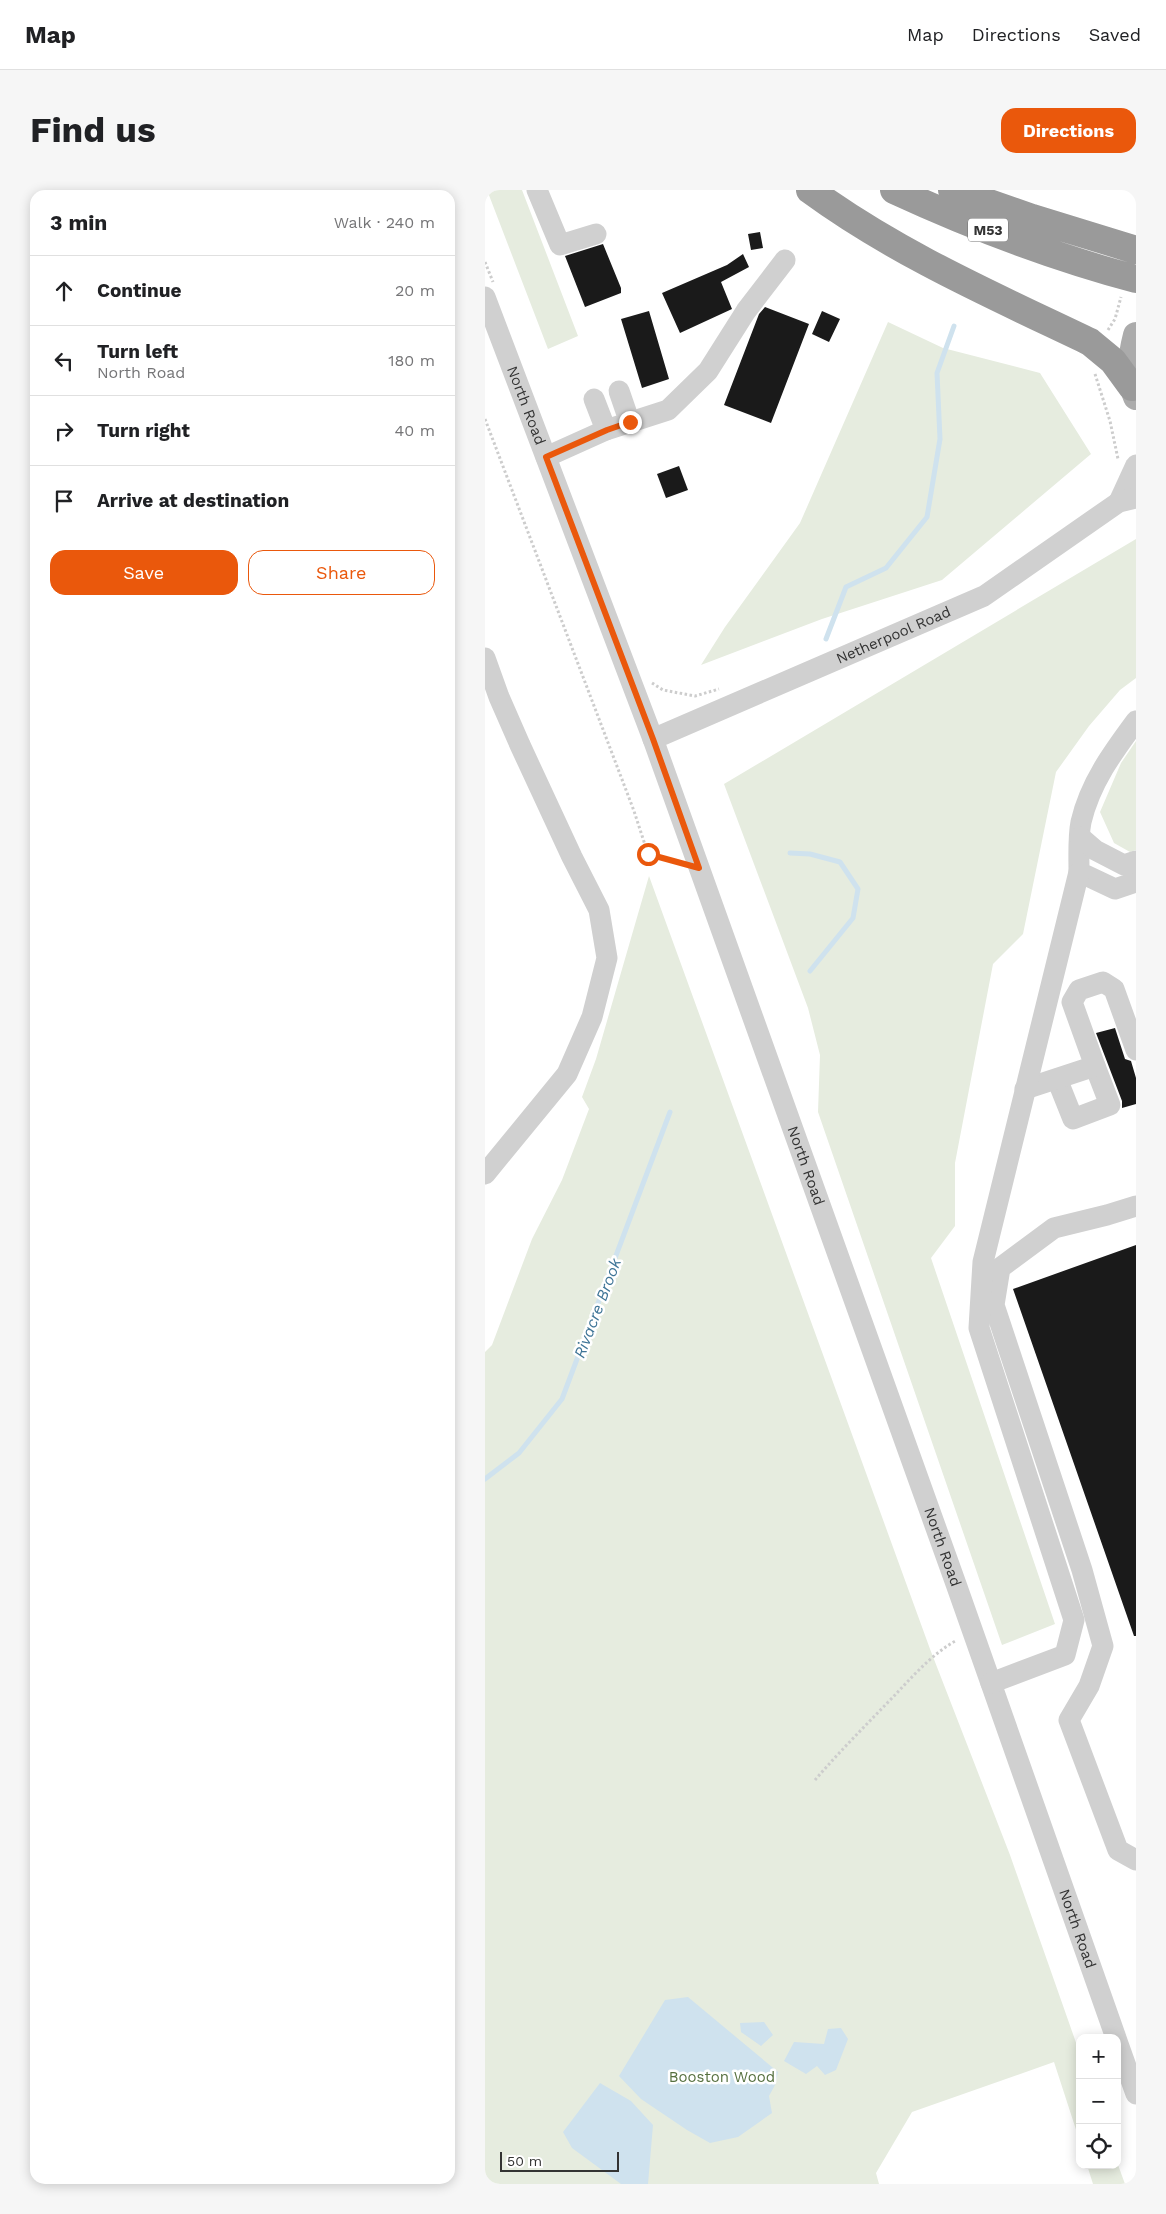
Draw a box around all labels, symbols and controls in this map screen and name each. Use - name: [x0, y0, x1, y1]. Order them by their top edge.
- text: Map: [25, 21, 76, 49]
- text: Map: [907, 24, 944, 45]
- text: Directions: [972, 24, 1061, 45]
- text: Saved: [1089, 24, 1141, 45]
- button: Directions: [1001, 108, 1136, 153]
- text: Find us: [30, 109, 156, 151]
- text: 3 min: [50, 210, 107, 235]
- text: Walk · 240 m: [334, 213, 435, 232]
- road number: M53: [968, 218, 1008, 242]
- icon: ahead: [50, 277, 78, 305]
- text: Continue: [97, 279, 181, 302]
- text: 20 m: [395, 281, 435, 300]
- text: Turn left: [97, 340, 178, 363]
- icon: left: [50, 347, 78, 375]
- text: 180 m: [388, 351, 435, 370]
- text: North Road: [97, 363, 185, 382]
- street label: North Road: [503, 363, 549, 447]
- route end: [619, 411, 642, 434]
- icon: right: [50, 417, 78, 445]
- text: Turn right: [97, 419, 190, 442]
- text: 40 m: [395, 421, 435, 440]
- icon: arrive: [50, 487, 78, 515]
- text: Arrive at destination: [97, 489, 289, 512]
- button: Save: [50, 550, 238, 595]
- button: Share: [248, 550, 435, 595]
- street label: Netherpool Road: [833, 602, 954, 668]
- route start: [637, 843, 660, 866]
- street label: North Road: [783, 1123, 828, 1208]
- water label: Rivacre Brook: [570, 1254, 626, 1361]
- street label: North Road: [920, 1505, 965, 1589]
- street label: North Road: [1055, 1887, 1100, 1971]
- map controls: [1076, 2034, 1121, 2169]
- button: +: [1076, 2034, 1121, 2079]
- park label: Booston Wood: [669, 2068, 775, 2086]
- button: −: [1076, 2079, 1121, 2124]
- button: locate: [1076, 2124, 1121, 2169]
- scale bar: [500, 2149, 619, 2172]
- text: 50 m: [507, 2153, 542, 2169]

